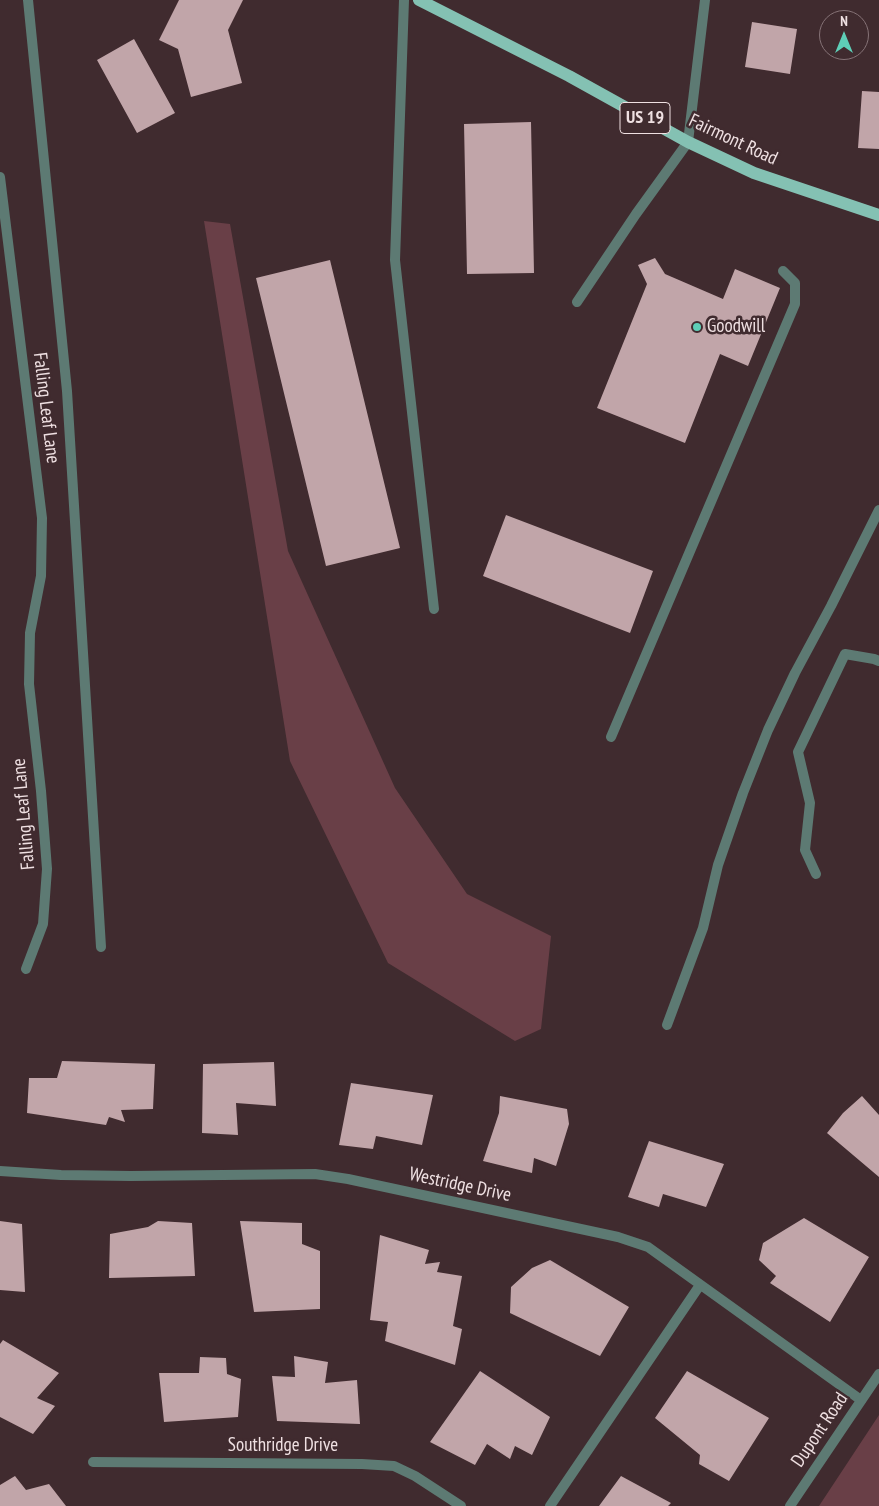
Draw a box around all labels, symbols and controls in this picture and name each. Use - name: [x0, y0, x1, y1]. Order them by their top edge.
- north arrow: [819, 10, 869, 60]
- text: N: [840, 12, 848, 30]
- road number: US 19: [620, 102, 670, 134]
- street label: Fairmont Road: [685, 110, 781, 170]
- place label: Goodwill: [707, 316, 765, 338]
- marker: Goodwill: [691, 321, 703, 333]
- street label: Falling Leaf Lane: [28, 351, 64, 465]
- street label: Falling Leaf Lane: [8, 757, 40, 871]
- street label: Westridge Drive: [407, 1163, 513, 1207]
- street label: Dupont Road: [787, 1389, 853, 1471]
- street label: Southridge Drive: [228, 1435, 338, 1457]

